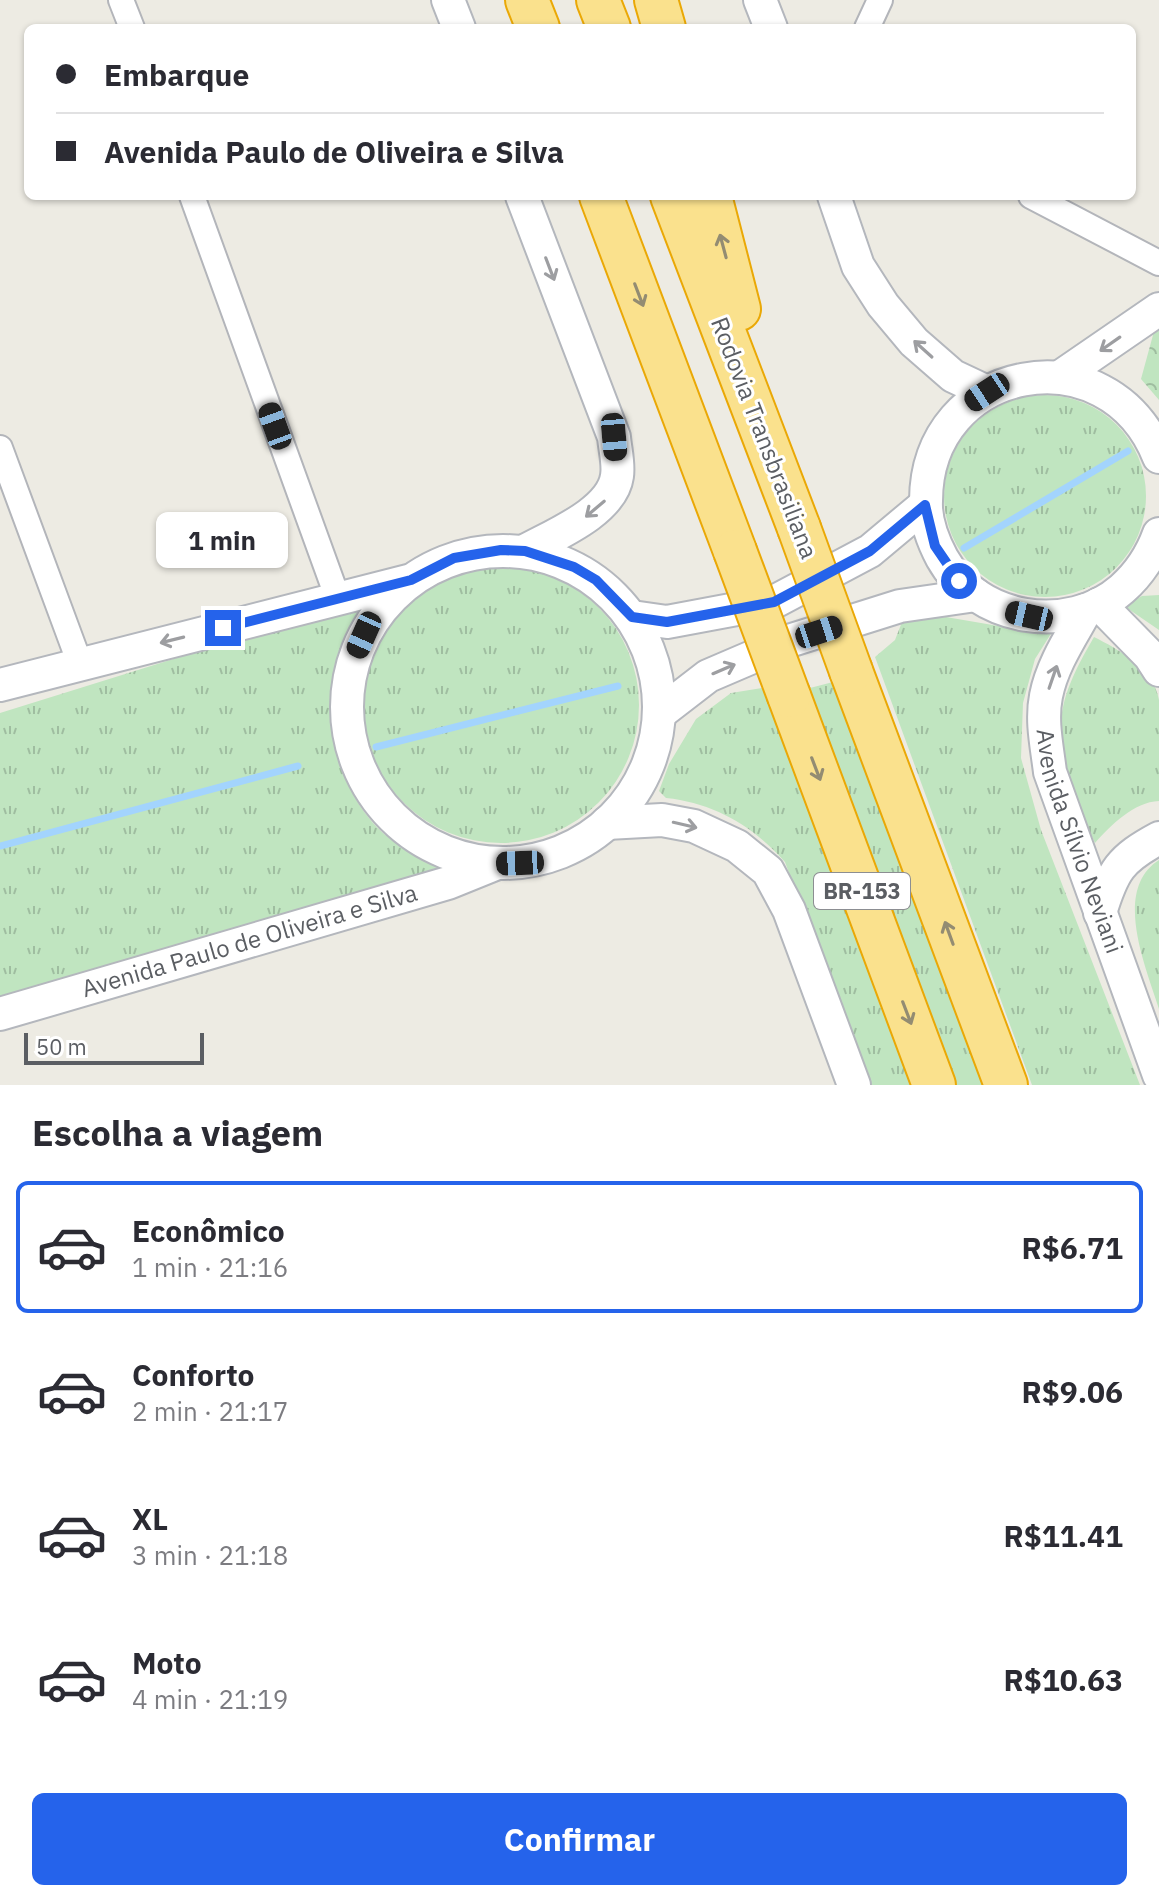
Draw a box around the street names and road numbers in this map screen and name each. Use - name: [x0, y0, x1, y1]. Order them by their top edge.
- street label: Rodovia Transbrasiliana: [704, 312, 826, 563]
- street label: Avenida Sílvio Neviani: [1030, 727, 1131, 958]
- road number: BR-153: [814, 873, 910, 909]
- street label: Avenida Paulo de Oliveira e Silva: [78, 876, 421, 1004]

